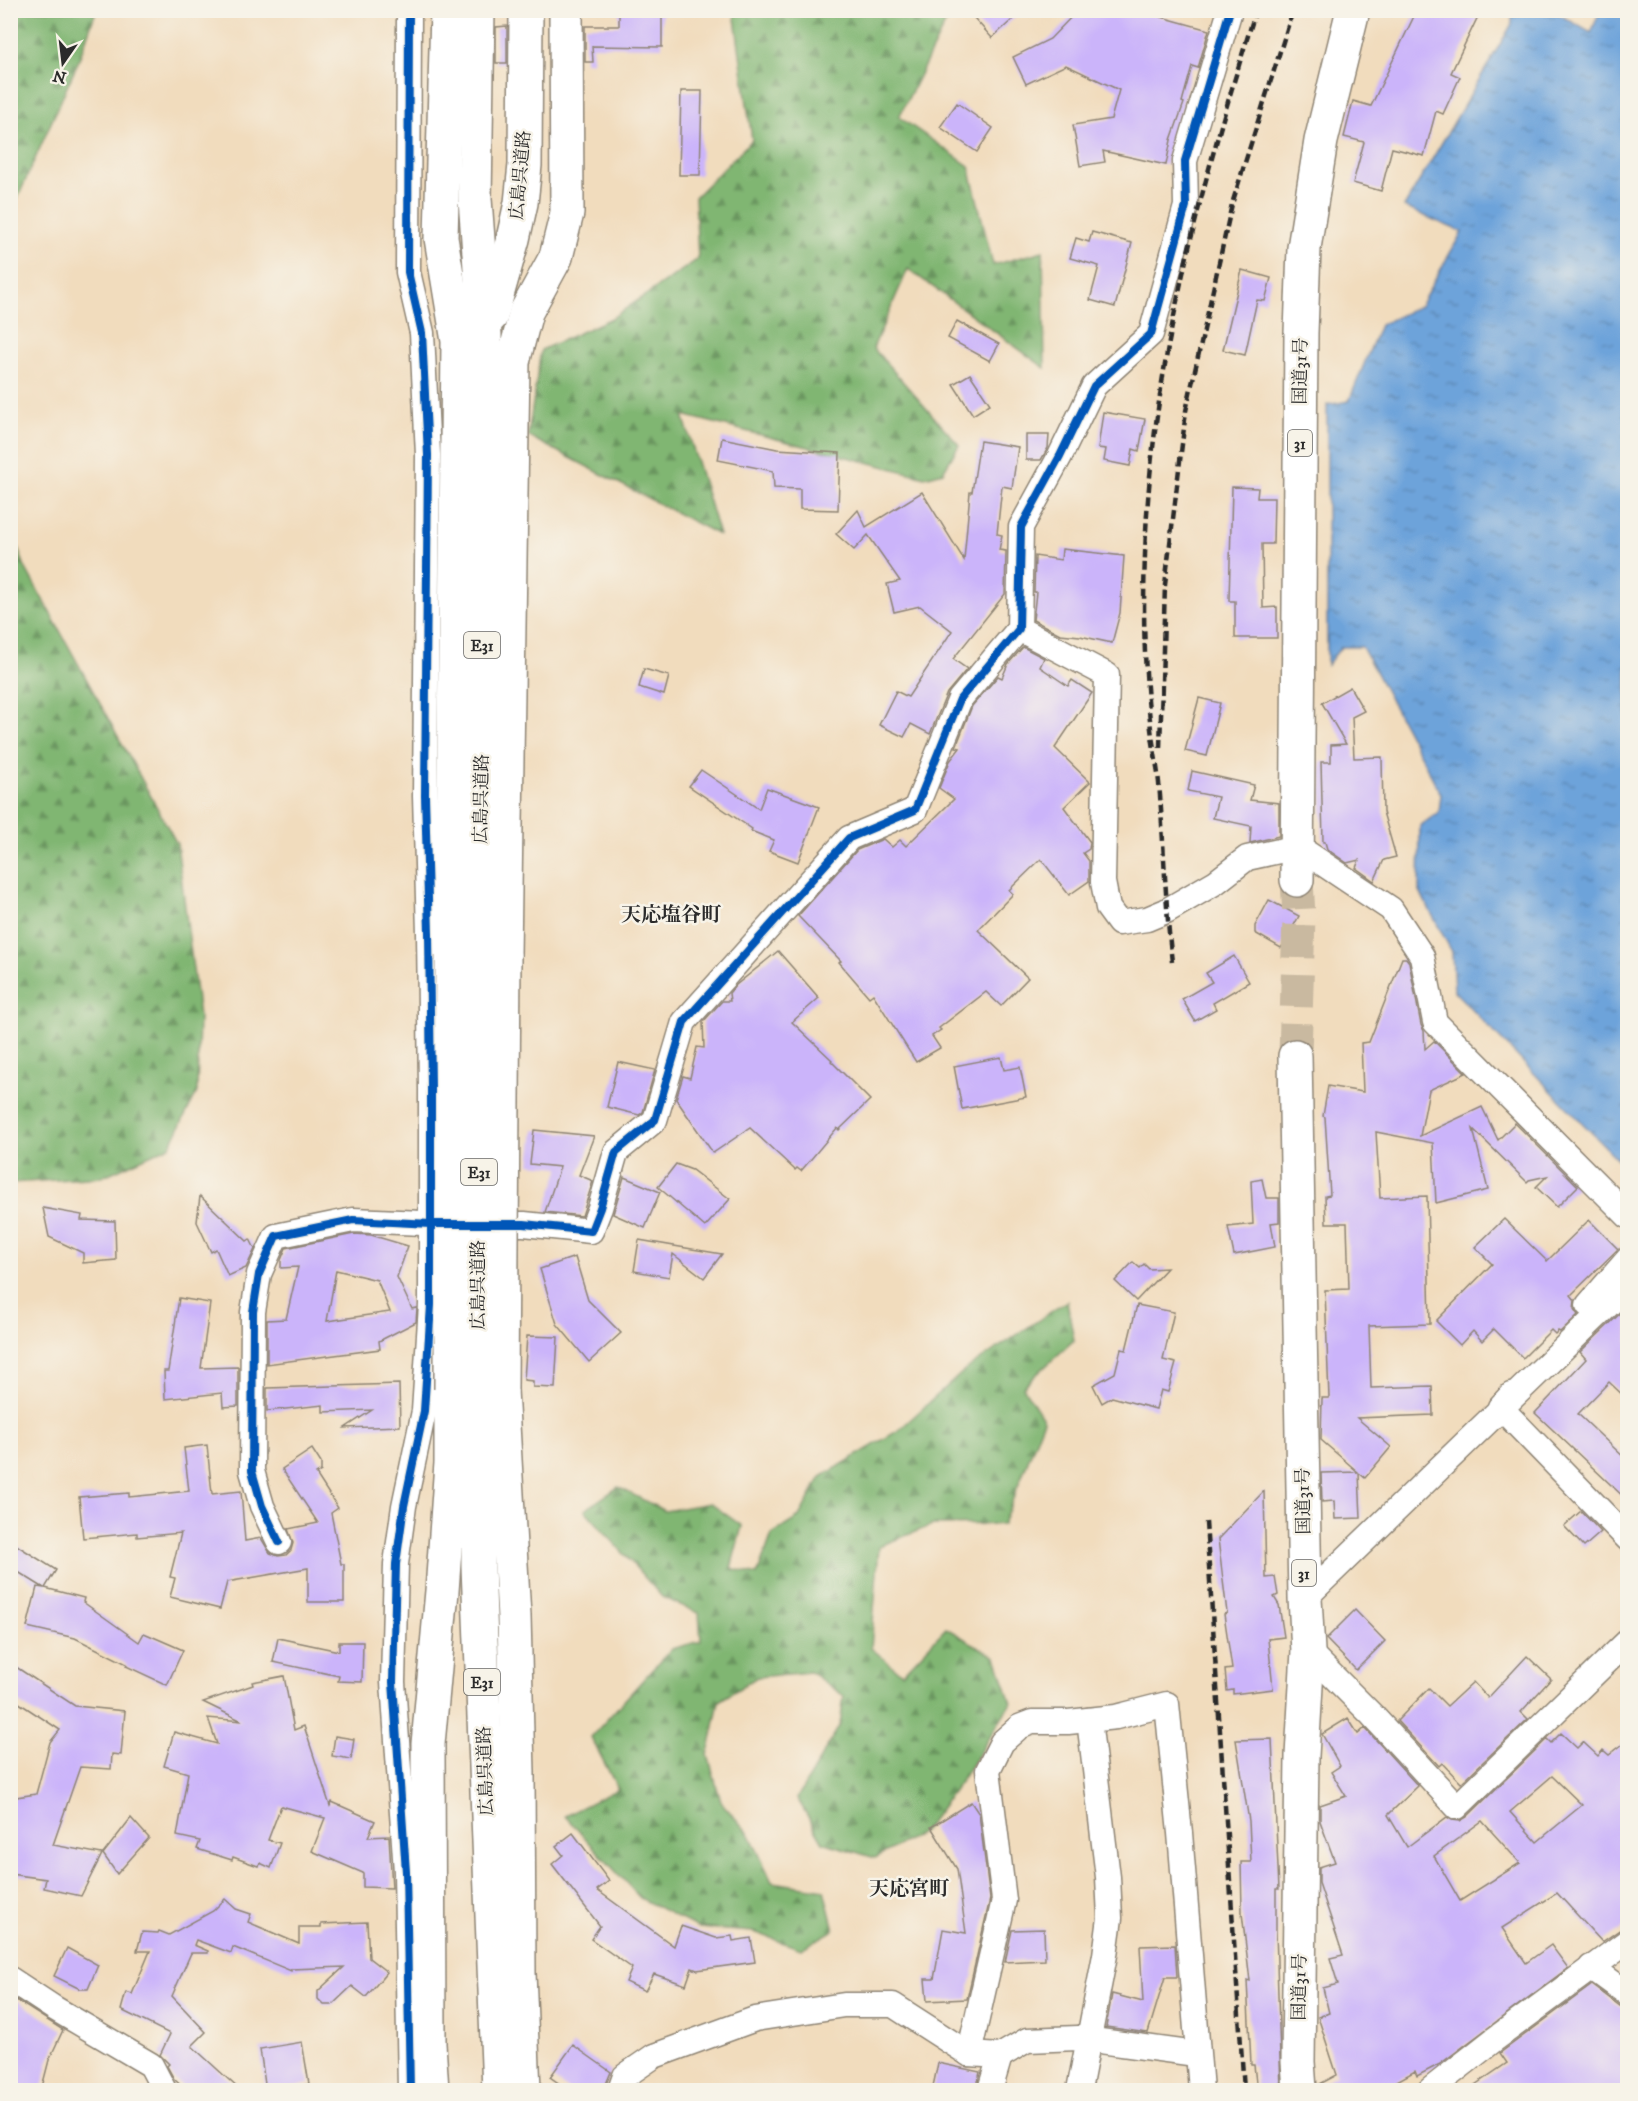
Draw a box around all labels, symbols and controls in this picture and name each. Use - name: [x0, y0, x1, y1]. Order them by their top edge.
- north arrow: [33, 33, 93, 93]
- text: N: [51, 65, 68, 88]
- street label: 広島呉道路: [506, 129, 536, 221]
- street label: 国道31号: [1289, 337, 1313, 405]
- road number: 31: [1288, 430, 1312, 456]
- road number: E31: [464, 632, 500, 658]
- street label: 広島呉道路: [470, 754, 494, 844]
- district label: 天応塩谷町: [621, 903, 722, 928]
- road number: E31: [461, 1159, 497, 1185]
- street label: 広島呉道路: [468, 1240, 490, 1330]
- street label: 国道31号: [1292, 1467, 1316, 1535]
- road number: 31: [1292, 1560, 1316, 1586]
- road number: E31: [464, 1669, 500, 1695]
- street label: 広島呉道路: [473, 1726, 499, 1816]
- district label: 天応宮町: [869, 1877, 950, 1902]
- street label: 国道31号: [1288, 1953, 1312, 2021]

